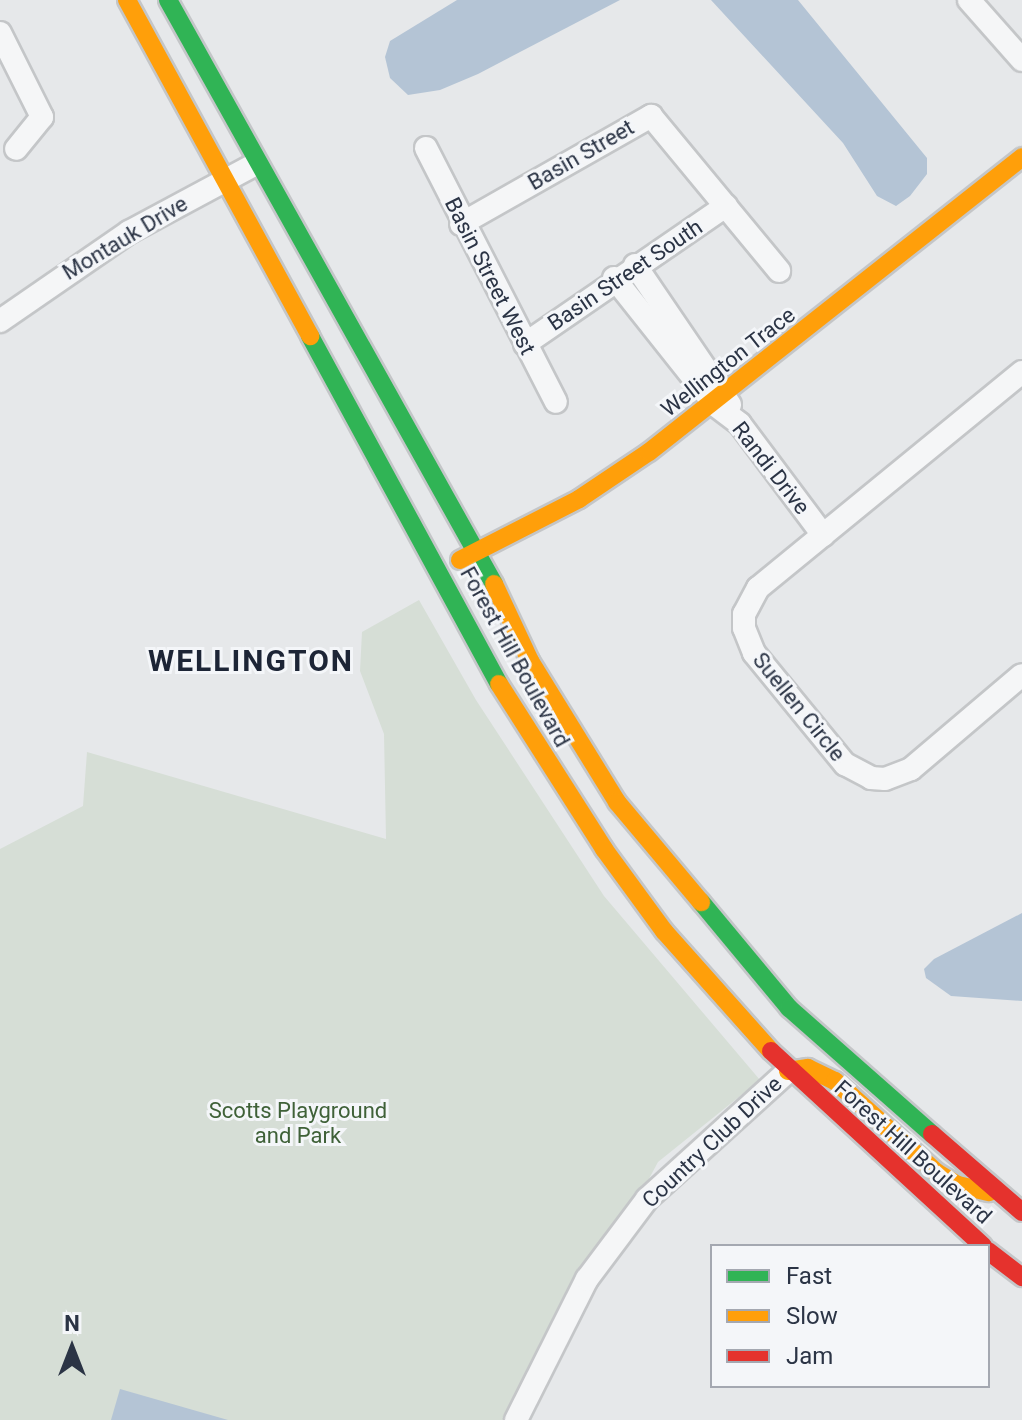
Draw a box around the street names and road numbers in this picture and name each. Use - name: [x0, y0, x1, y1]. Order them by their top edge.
- street label: Basin Street: [523, 114, 639, 196]
- street label: Montauk Drive: [58, 190, 192, 286]
- street label: Basin Street West: [439, 193, 541, 359]
- street label: Basin Street South: [543, 214, 707, 336]
- street label: Wellington Trace: [656, 301, 800, 423]
- street label: Randi Drive: [727, 416, 815, 520]
- street label: Forest Hill Boulevard: [454, 562, 576, 752]
- street label: Suellen Circle: [747, 647, 851, 767]
- street label: Country Club Drive: [637, 1071, 787, 1213]
- street label: Forest Hill Boulevard: [829, 1075, 997, 1229]

